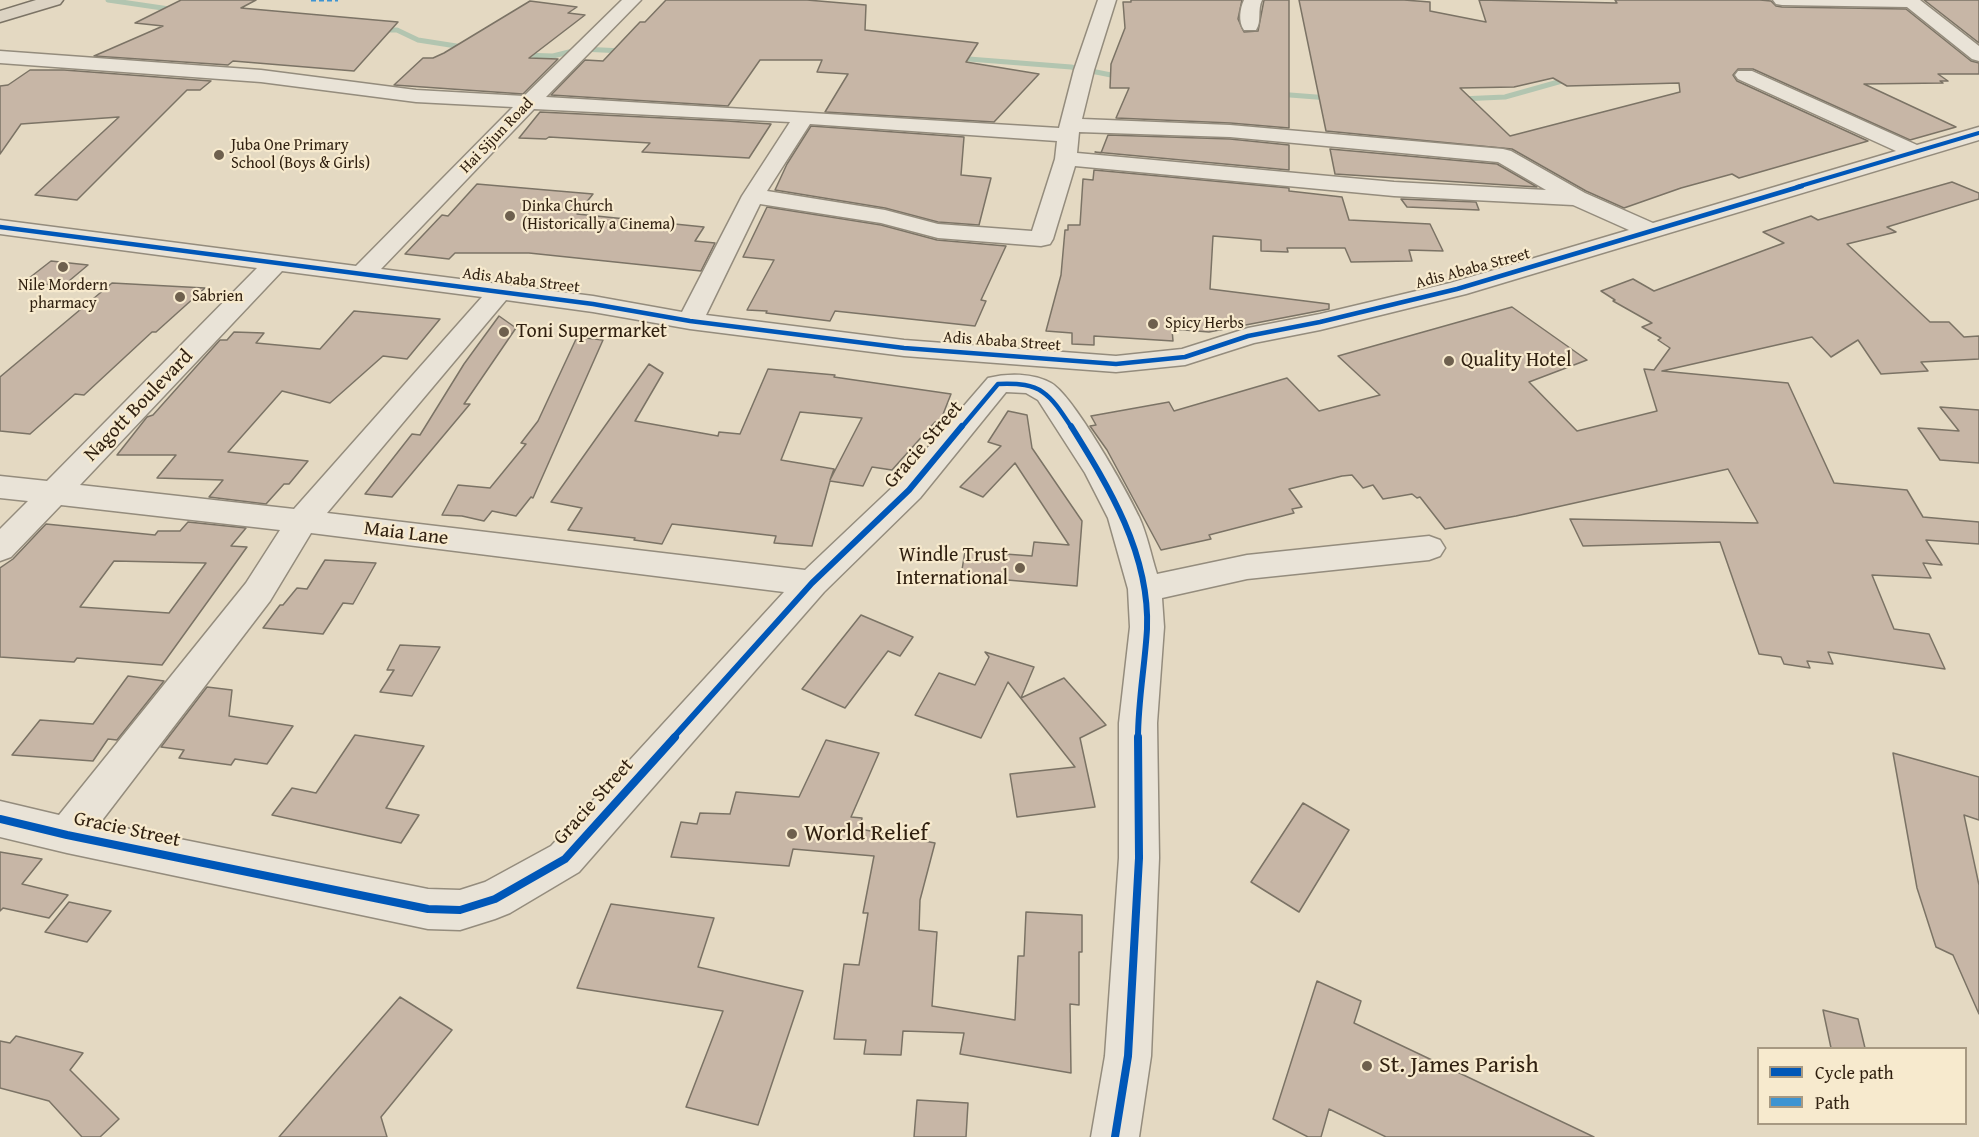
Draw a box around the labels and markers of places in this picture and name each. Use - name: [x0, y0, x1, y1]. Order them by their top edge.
- place label: Juba One Primary School (Boys & Girls): [231, 136, 370, 174]
- marker: Juba One Primary School (Boys & Girls): [212, 148, 226, 162]
- place label: Dinka Church (Historically a Cinema): [522, 197, 675, 235]
- marker: Dinka Church (Historically a Cinema): [503, 209, 517, 223]
- marker: Nile Mordern pharmacy: [56, 260, 70, 274]
- place label: Nile Mordern pharmacy: [18, 276, 108, 314]
- place label: Sabrien: [192, 287, 243, 307]
- marker: Sabrien: [173, 290, 187, 304]
- place label: Spicy Herbs: [1165, 314, 1244, 334]
- marker: Spicy Herbs: [1146, 317, 1160, 331]
- place label: Toni Supermarket: [516, 320, 667, 344]
- marker: Toni Supermarket: [497, 325, 511, 339]
- place label: Quality Hotel: [1461, 349, 1572, 373]
- marker: Quality Hotel: [1442, 354, 1456, 368]
- place label: Windle Trust International: [896, 544, 1008, 591]
- marker: Windle Trust International: [1013, 561, 1027, 575]
- place label: World Relief: [804, 820, 928, 848]
- marker: World Relief: [785, 827, 799, 841]
- place label: St. James Parish: [1379, 1052, 1539, 1080]
- marker: St. James Parish: [1360, 1059, 1374, 1073]

